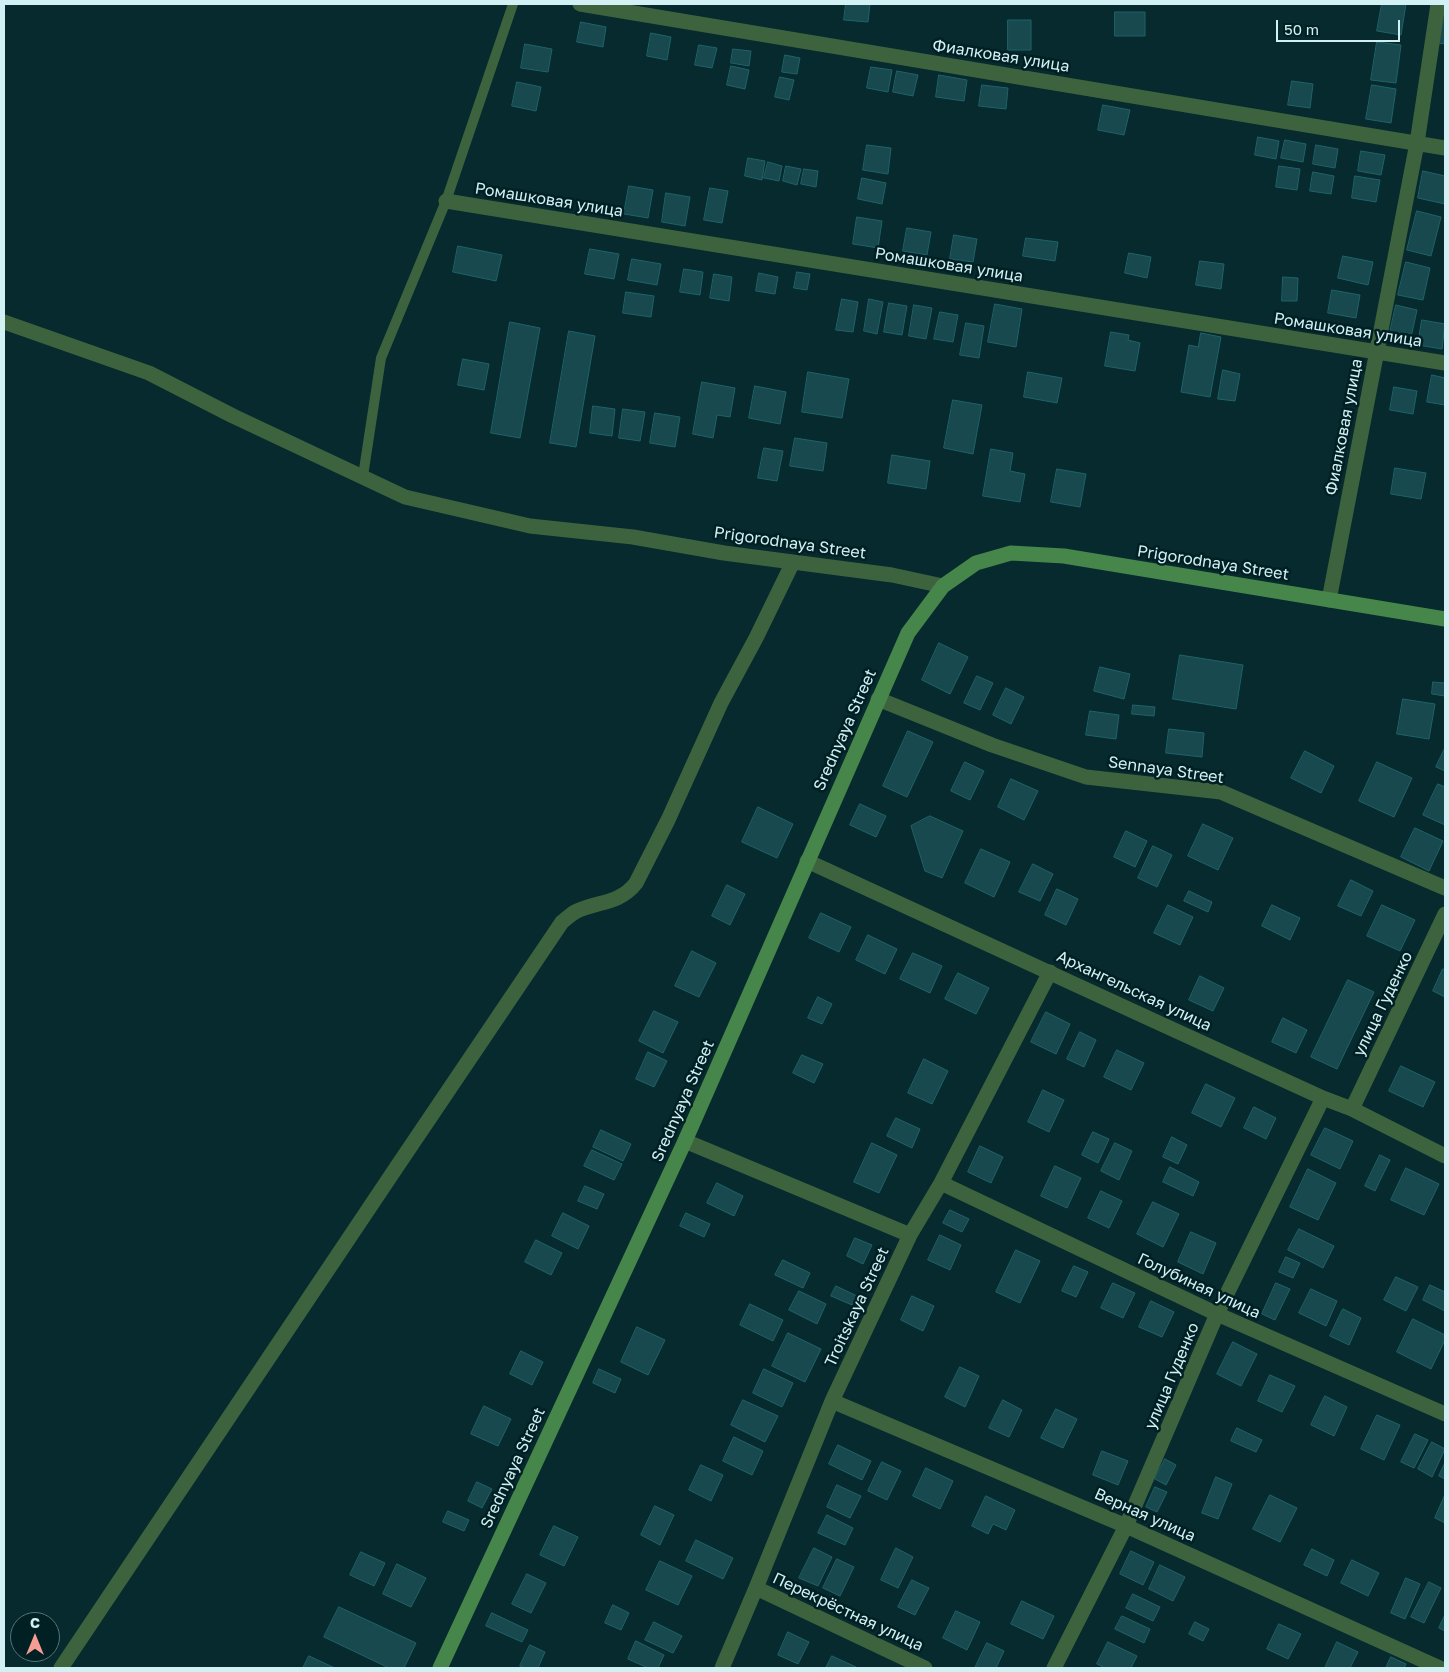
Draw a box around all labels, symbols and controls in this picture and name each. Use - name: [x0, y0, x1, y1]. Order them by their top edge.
- scale bar: [1279, 10, 1403, 42]
- text: 50 m: [1284, 20, 1319, 38]
- street label: Фиалковая улица: [931, 36, 1071, 76]
- street label: Ромашковая улица: [473, 179, 625, 221]
- street label: Ромашковая улица: [873, 244, 1025, 286]
- street label: Ромашковая улица: [1272, 309, 1424, 351]
- street label: Фиалковая улица: [1321, 357, 1367, 497]
- street label: Prigorodnaya Street: [713, 523, 867, 563]
- street label: Prigorodnaya Street: [1136, 542, 1290, 584]
- street label: Srednyaya Street: [810, 666, 880, 794]
- street label: Sennaya Street: [1107, 752, 1225, 788]
- street label: Архангельская улица: [1053, 947, 1215, 1035]
- street label: улица Гуденко: [1349, 948, 1417, 1060]
- street label: Srednyaya Street: [648, 1037, 718, 1165]
- street label: Troitskaya Street: [821, 1244, 893, 1370]
- street label: Голубиная улица: [1135, 1249, 1263, 1323]
- street label: улица Гуденко: [1141, 1320, 1203, 1432]
- street label: Srednyaya Street: [477, 1405, 549, 1531]
- street label: Верная улица: [1091, 1484, 1199, 1546]
- street label: Перекрёстная улица: [770, 1569, 926, 1655]
- north arrow: [10, 1612, 60, 1662]
- text: С: [30, 1614, 40, 1631]

